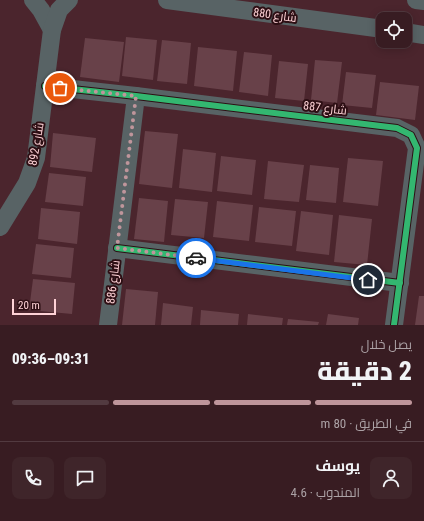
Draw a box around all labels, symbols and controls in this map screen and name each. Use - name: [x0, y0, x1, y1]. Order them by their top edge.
- street label: شارع 880: [252, 5, 298, 26]
- map controls: [376, 12, 412, 48]
- button: locate: [376, 12, 412, 48]
- pin: [43, 71, 77, 105]
- icon: bag: [49, 77, 71, 99]
- street label: شارع 887: [302, 98, 348, 119]
- street label: شارع 892: [25, 121, 48, 167]
- courier: [176, 238, 216, 278]
- icon: car: [185, 247, 207, 269]
- street label: شارع 886: [103, 259, 124, 305]
- pin: [351, 263, 385, 297]
- icon: home: [357, 269, 379, 291]
- scale bar: [12, 297, 56, 316]
- text: 20 m: [18, 299, 40, 312]
- text: يصل خلال: [361, 337, 412, 352]
- text: 09:31–09:36: [12, 350, 90, 368]
- text: 2 دقيقة: [317, 356, 412, 386]
- text: في الطريق · 80 m: [321, 416, 412, 431]
- button: phone: [12, 457, 54, 499]
- button: chat: [64, 457, 106, 499]
- text: يوسف: [315, 457, 360, 475]
- button: person: [370, 457, 412, 499]
- text: المندوب · 4.6: [291, 485, 360, 500]

